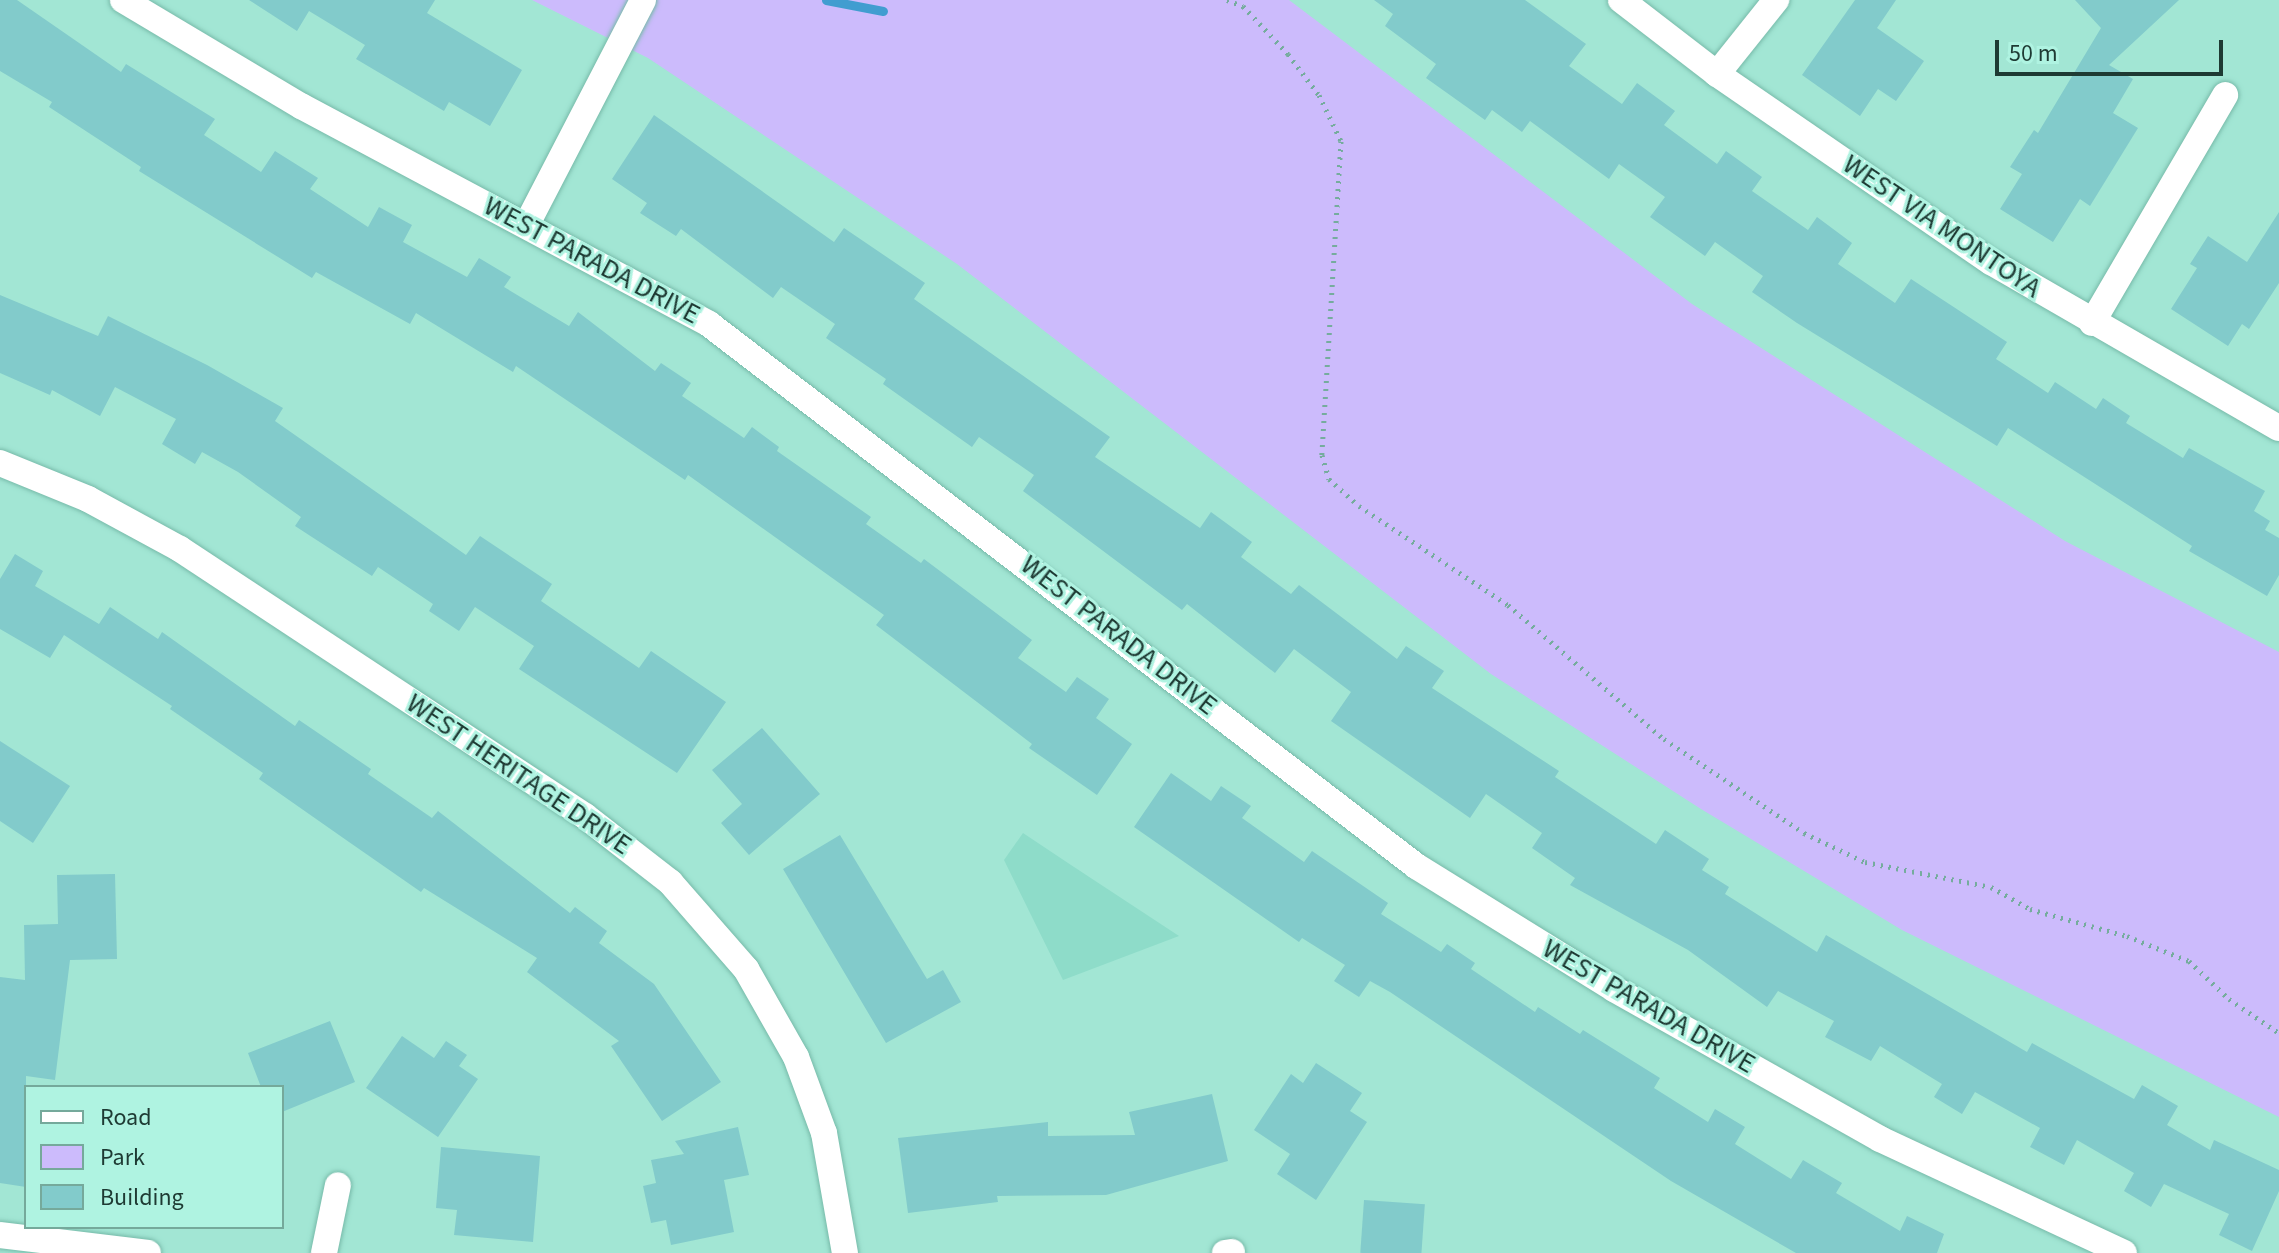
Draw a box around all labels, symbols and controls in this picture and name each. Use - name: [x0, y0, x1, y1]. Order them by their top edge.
- scale bar: [1999, 24, 2227, 74]
- text: 50 m: [2009, 36, 2058, 71]
- street label: WEST VIA MONTOYA: [1836, 147, 2048, 305]
- street label: WEST PARADA DRIVE: [478, 189, 706, 331]
- street label: WEST PARADA DRIVE: [1014, 548, 1224, 722]
- street label: WEST HERITAGE DRIVE: [400, 686, 638, 862]
- street label: WEST PARADA DRIVE: [1537, 931, 1761, 1081]
- legend: [24, 1085, 284, 1229]
- text: Road: [100, 1100, 152, 1135]
- text: Park: [100, 1140, 145, 1175]
- text: Building: [100, 1180, 184, 1215]

